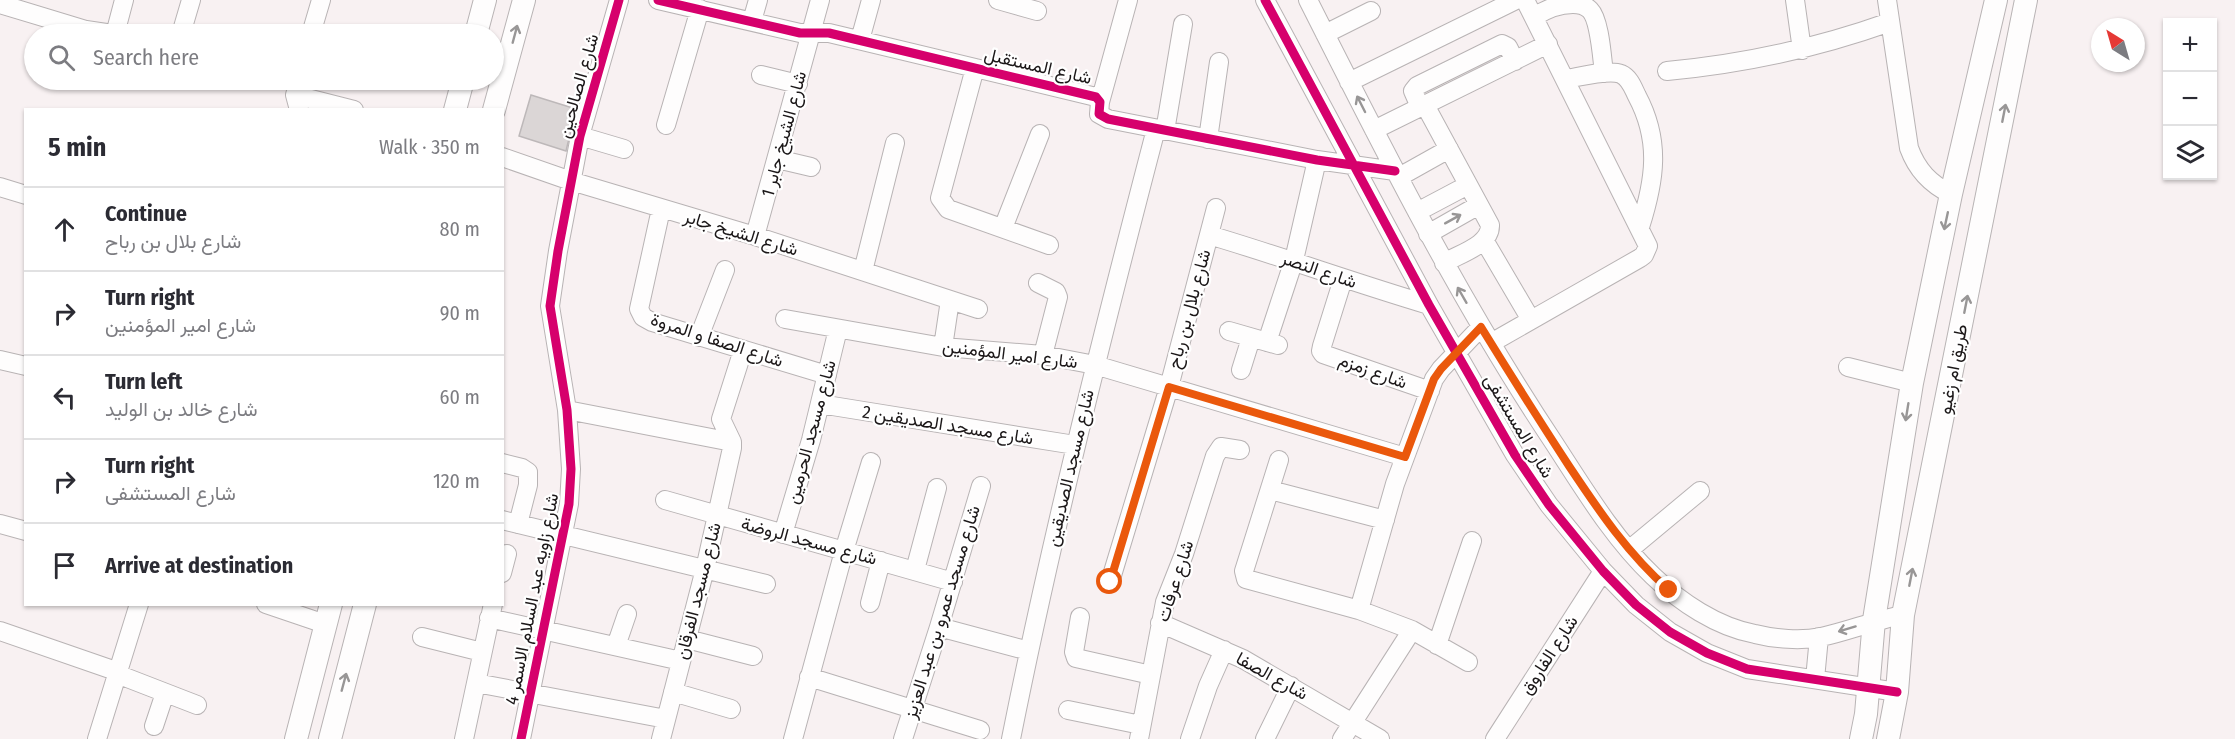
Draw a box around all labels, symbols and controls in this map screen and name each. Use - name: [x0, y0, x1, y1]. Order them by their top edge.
- north arrow: [2091, 18, 2145, 72]
- map controls: [2163, 18, 2217, 180]
- button: +: [2163, 18, 2217, 72]
- search box: [24, 24, 504, 90]
- one-way arrow: [509, 25, 521, 44]
- street label: شارع الصالحين: [553, 31, 604, 141]
- icon: search: [45, 41, 78, 74]
- street label: شارع المستقبل: [982, 43, 1094, 90]
- text: Search here: [93, 44, 199, 71]
- street label: شارع الشيخ جابر 1: [757, 69, 812, 200]
- button: −: [2163, 72, 2217, 126]
- one-way arrow: [1355, 96, 1366, 114]
- one-way arrow: [1999, 103, 2010, 123]
- button: layers: [2163, 126, 2217, 180]
- text: 5 min: [48, 132, 106, 163]
- text: Walk · 350 m: [379, 135, 480, 159]
- text: Continue: [105, 200, 187, 227]
- street label: شارع الشيخ جابر: [680, 205, 801, 262]
- one-way arrow: [1939, 211, 1951, 230]
- icon: ahead: [48, 213, 81, 246]
- one-way arrow: [1445, 213, 1462, 225]
- text: 80 m: [440, 217, 480, 241]
- text: شارع بلال بن رباح: [105, 229, 241, 253]
- street label: شارع بلال بن رباح: [1163, 247, 1216, 371]
- street label: شارع النصر: [1277, 247, 1360, 294]
- text: Turn right: [105, 284, 194, 311]
- one-way arrow: [1456, 287, 1468, 304]
- one-way arrow: [1961, 294, 1972, 314]
- icon: right: [48, 297, 81, 330]
- text: 90 m: [440, 301, 480, 325]
- street label: شارع الصفا و المروة: [648, 308, 786, 373]
- text: شارع امير المؤمنين: [105, 313, 256, 337]
- street label: طريق ام زغيو: [1934, 322, 1973, 416]
- street label: شارع امير المؤمنين: [941, 335, 1079, 374]
- street label: شارع زمزم: [1336, 349, 1410, 394]
- street label: شارع مسجد الحرمين: [781, 358, 842, 507]
- text: Turn left: [105, 368, 183, 395]
- street label: شارع المستشفى: [1478, 370, 1559, 483]
- icon: left: [48, 381, 81, 414]
- text: 60 m: [440, 385, 480, 409]
- street label: شارع مسجد الصديقين: [1041, 387, 1100, 549]
- text: شارع خالد بن الوليد: [105, 397, 258, 421]
- street label: شارع مسجد الصديقين 2: [861, 401, 1035, 450]
- one-way arrow: [1901, 402, 1912, 421]
- text: Turn right: [105, 452, 194, 479]
- icon: right: [48, 465, 81, 498]
- text: 120 m: [433, 469, 480, 493]
- text: شارع المستشفى: [105, 481, 236, 505]
- street label: شارع زاويه عبد السلام الاسمر 4: [501, 491, 564, 707]
- street label: شارع مسجد عمرو بن عبد العزيز: [899, 503, 986, 722]
- street label: شارع مسجد الروضة: [738, 512, 879, 571]
- street label: شارع مسجد الفرقان: [670, 520, 727, 662]
- street label: شارع عرفات: [1152, 538, 1199, 625]
- icon: arrive: [48, 549, 81, 582]
- text: Arrive at destination: [105, 552, 293, 579]
- route start: [1096, 568, 1122, 594]
- one-way arrow: [1906, 568, 1917, 588]
- route end: [1655, 576, 1681, 602]
- street label: شارع الفاروق: [1515, 611, 1584, 699]
- one-way arrow: [1838, 624, 1857, 635]
- street label: شارع الصفا: [1232, 647, 1312, 706]
- one-way arrow: [339, 673, 351, 692]

